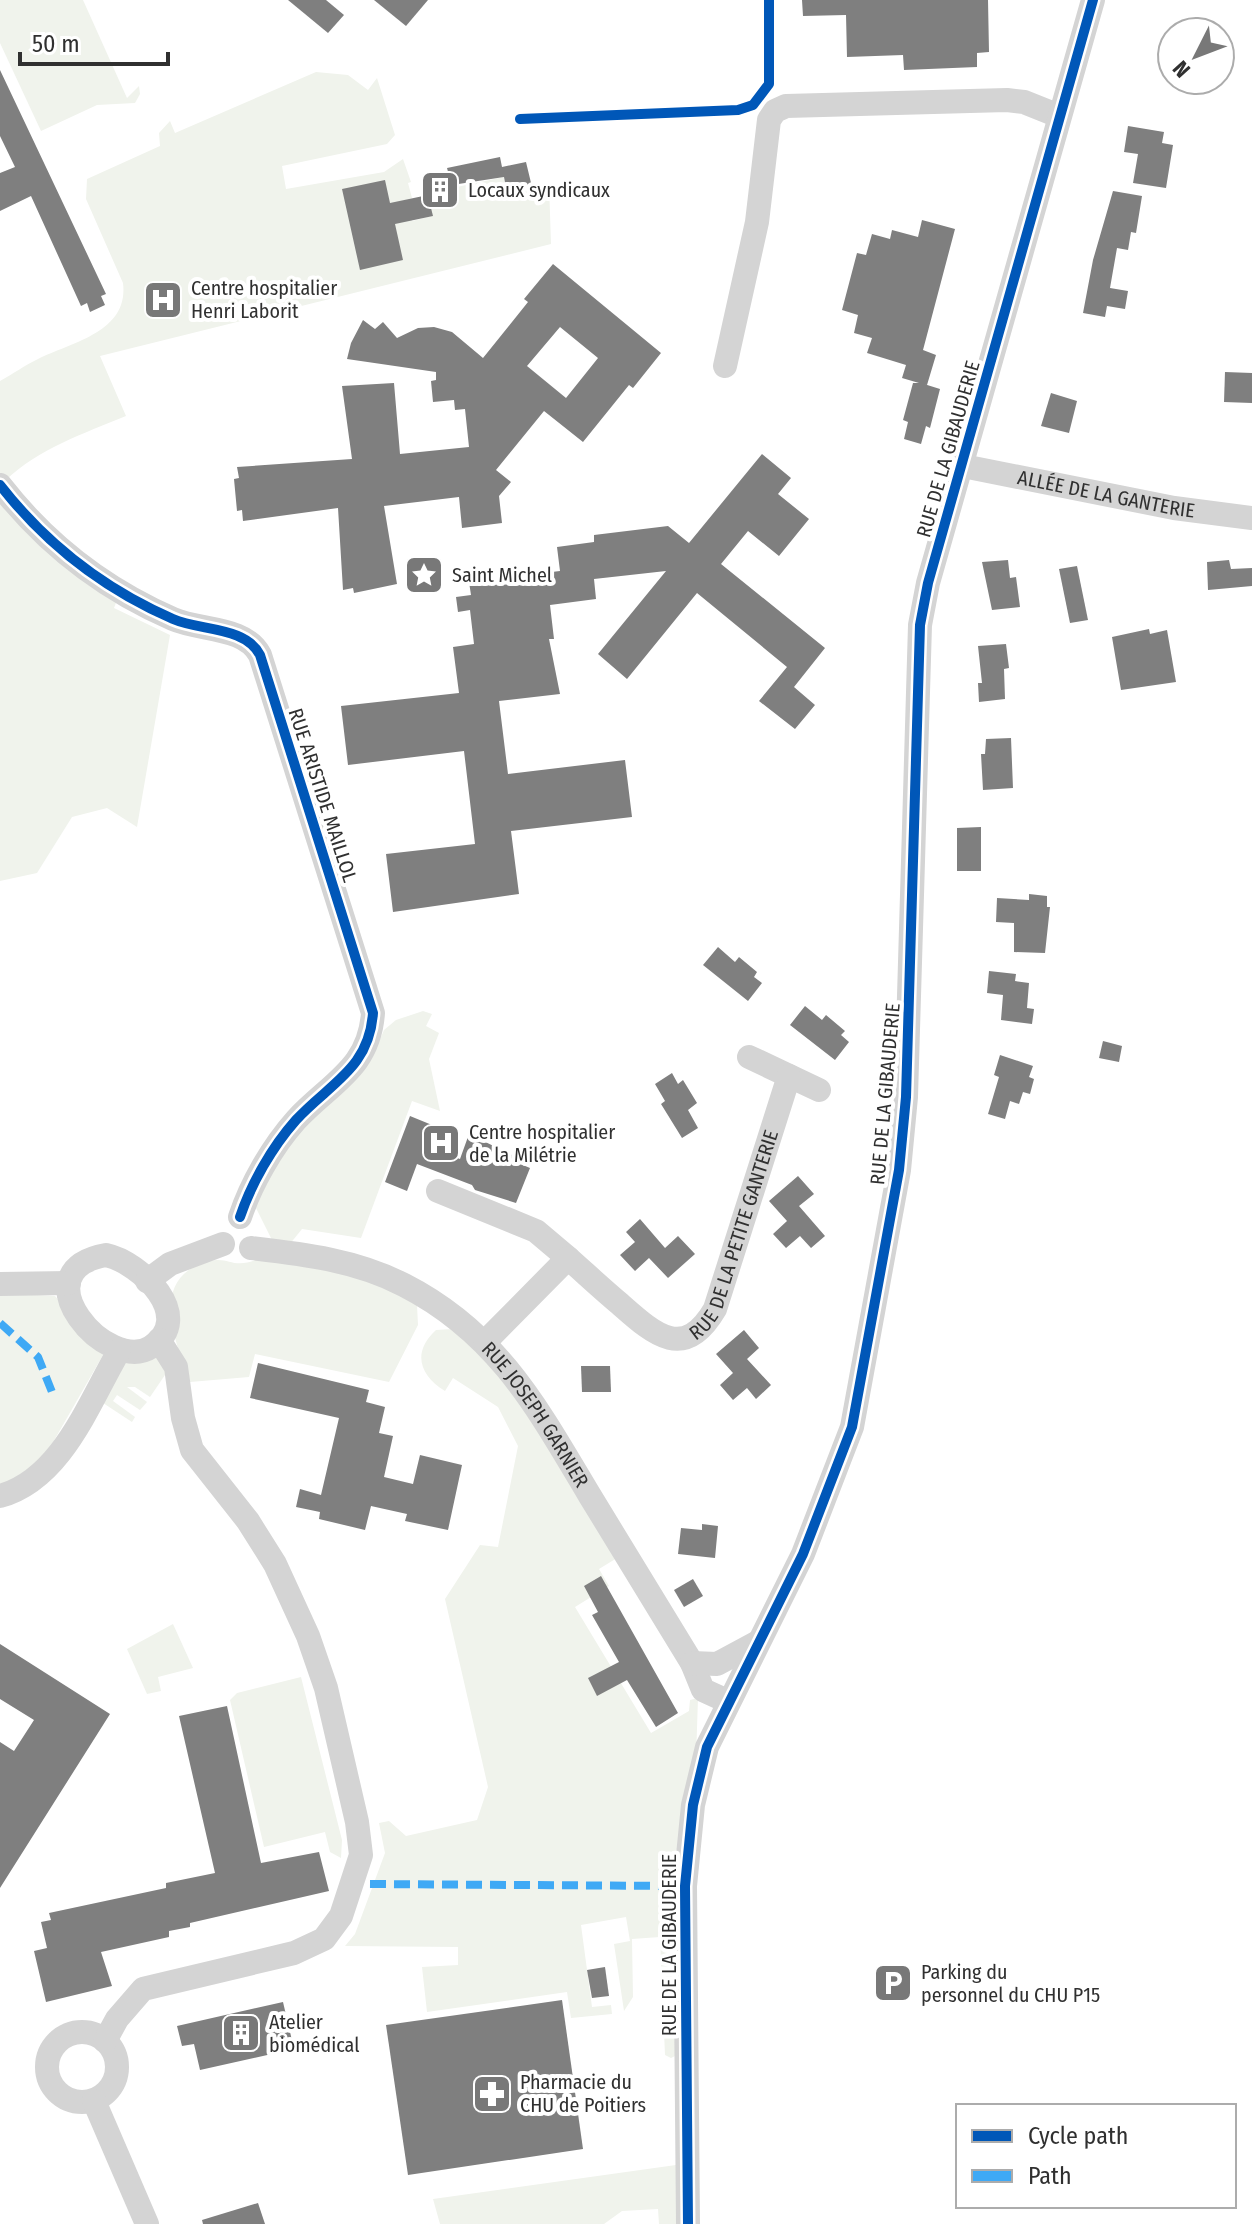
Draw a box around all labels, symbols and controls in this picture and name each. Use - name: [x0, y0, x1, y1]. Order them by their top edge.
- scale bar: [20, 16, 168, 66]
- north arrow: [1156, 16, 1236, 96]
- text: 50 m: [32, 30, 80, 58]
- text: N: [1167, 55, 1196, 83]
- building icon: Locaux syndicaux: [419, 169, 461, 211]
- place label: Locaux syndicaux: [468, 178, 610, 202]
- place label: Centre hospitalier Henri Laborit: [191, 276, 337, 323]
- hospital icon: Centre hospitalier Henri Laborit: [142, 279, 184, 321]
- street label: RUE DE LA GIBAUDERIE: [911, 358, 985, 540]
- street label: ALLÉE DE LA GANTERIE: [1016, 465, 1196, 523]
- place icon: Saint Michel: [403, 554, 445, 596]
- place label: Saint Michel: [452, 563, 552, 587]
- street label: RUE ARISTIDE MAILLOL: [284, 705, 362, 885]
- street label: RUE DE LA GIBAUDERIE: [865, 1002, 905, 1186]
- place label: Centre hospitalier de la Milétrie: [469, 1120, 615, 1167]
- hospital icon: Centre hospitalier de la Milétrie: [420, 1122, 462, 1164]
- street label: RUE DE LA PETITE GANTERIE: [684, 1127, 783, 1345]
- street label: RUE JOSEPH GARNIER: [477, 1337, 594, 1492]
- street label: RUE DE LA GIBAUDERIE: [657, 1854, 681, 2036]
- place label: Parking du personnel du CHU P15: [921, 1960, 1100, 2007]
- parking icon: Parking du personnel du CHU P15: [872, 1962, 914, 2004]
- place label: Atelier biomédical: [269, 2010, 359, 2057]
- building icon: Atelier biomédical: [220, 2012, 262, 2054]
- place label: Pharmacie du CHU de Poitiers: [520, 2070, 646, 2117]
- pharmacy icon: Pharmacie du CHU de Poitiers: [471, 2073, 513, 2115]
- legend: [956, 2104, 1236, 2208]
- text: Cycle path: [1028, 2122, 1128, 2150]
- text: Path: [1028, 2162, 1072, 2190]

